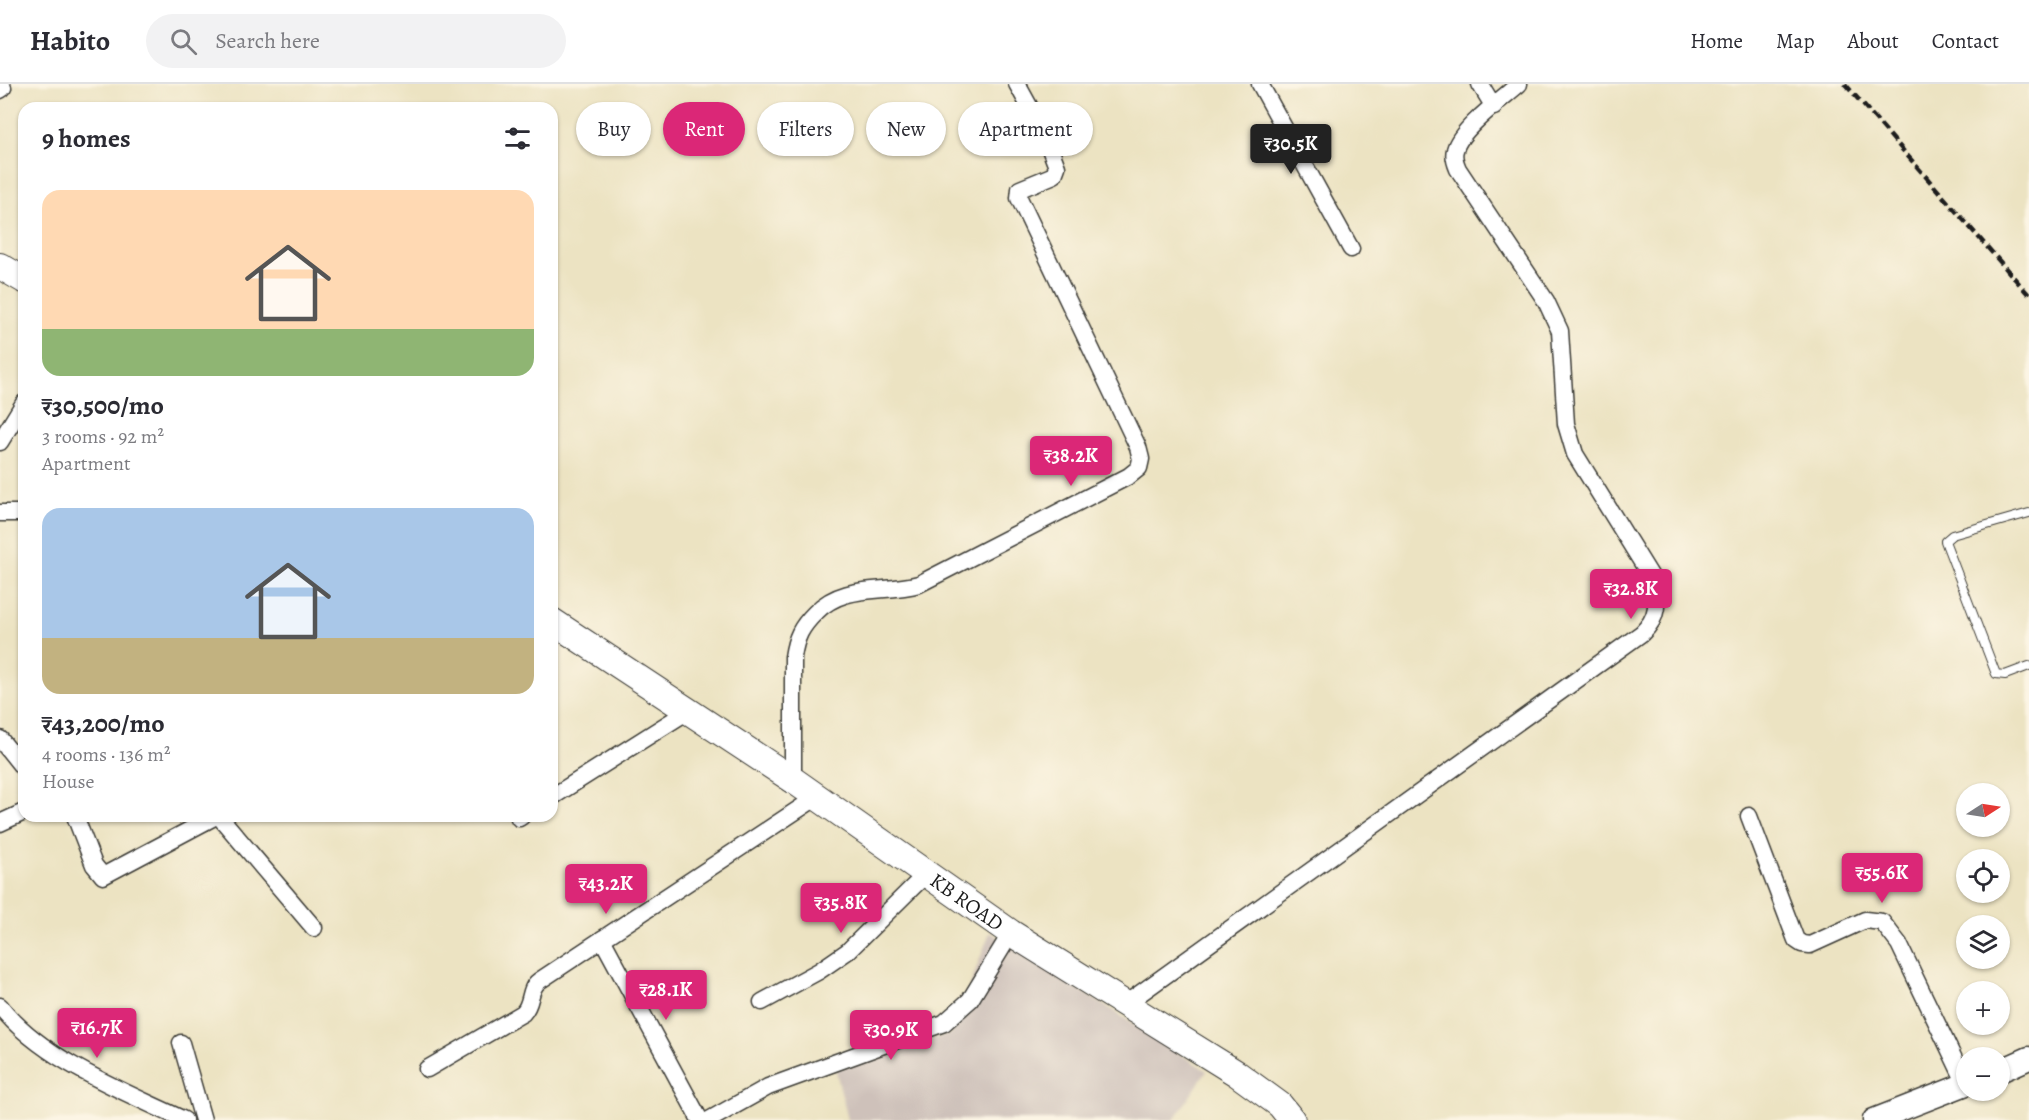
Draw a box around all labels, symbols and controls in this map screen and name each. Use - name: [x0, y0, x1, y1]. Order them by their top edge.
- search box: [146, 14, 566, 68]
- text: Habito: [30, 22, 110, 60]
- icon: search: [167, 25, 200, 58]
- text: Search here: [215, 26, 320, 56]
- text: Home: [1690, 27, 1743, 55]
- text: Map: [1776, 27, 1814, 55]
- text: About: [1847, 27, 1899, 55]
- text: Contact: [1932, 27, 1999, 55]
- chip: Buy: [576, 102, 651, 156]
- chip: Rent: [663, 102, 745, 156]
- chip: Filters: [757, 102, 854, 156]
- chip: New: [866, 102, 946, 156]
- chip: Apartment: [958, 102, 1093, 156]
- text: 9 homes: [42, 121, 131, 156]
- icon: filters: [501, 122, 534, 155]
- pin: ₹30.5K: [1242, 124, 1340, 175]
- text: ₹30.5K: [1264, 130, 1318, 157]
- icon: home: [234, 229, 342, 337]
- text: ₹30,500/mo: [42, 388, 164, 423]
- text: 3 rooms · 92 m²: [42, 423, 164, 450]
- pin: ₹38.2K: [1022, 436, 1120, 487]
- text: ₹38.2K: [1044, 442, 1098, 469]
- text: Apartment: [42, 450, 131, 477]
- icon: home: [234, 547, 342, 655]
- pin: ₹32.8K: [1582, 569, 1680, 620]
- text: ₹32.8K: [1604, 575, 1658, 602]
- text: ₹43,200/mo: [42, 706, 165, 741]
- text: 4 rooms · 136 m²: [42, 741, 171, 768]
- text: House: [42, 768, 94, 795]
- north arrow: [1956, 783, 2010, 837]
- map controls: [1956, 783, 2010, 1101]
- button: locate: [1956, 849, 2010, 903]
- pin: ₹55.6K: [1833, 853, 1931, 904]
- text: ₹55.6K: [1856, 859, 1908, 886]
- pin: ₹43.2K: [557, 864, 655, 915]
- street label: KB ROAD: [924, 866, 1009, 938]
- text: ₹43.2K: [579, 870, 633, 897]
- pin: ₹35.8K: [792, 883, 890, 934]
- text: ₹35.8K: [815, 889, 867, 916]
- button: layers: [1956, 915, 2010, 969]
- pin: ₹28.1K: [617, 970, 715, 1021]
- text: ₹28.1K: [640, 976, 692, 1003]
- button: +: [1956, 981, 2010, 1035]
- pin: ₹16.7K: [48, 1008, 146, 1059]
- pin: ₹30.9K: [842, 1010, 940, 1061]
- text: ₹16.7K: [71, 1014, 123, 1041]
- text: ₹30.9K: [864, 1016, 918, 1043]
- button: −: [1956, 1047, 2010, 1101]

